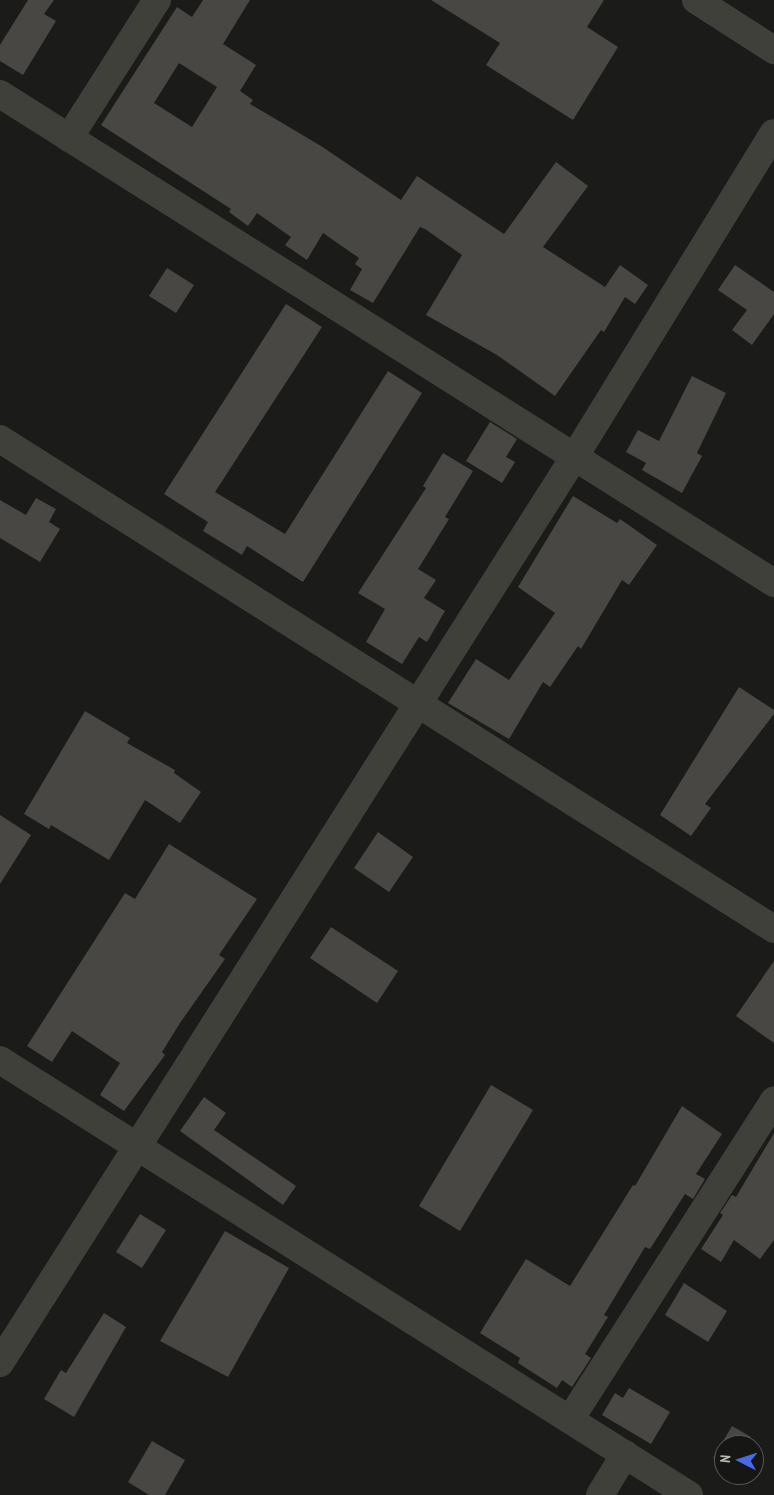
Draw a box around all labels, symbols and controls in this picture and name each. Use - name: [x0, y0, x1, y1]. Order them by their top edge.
- north arrow: [714, 1435, 764, 1485]
- text: N: [716, 1454, 734, 1463]

